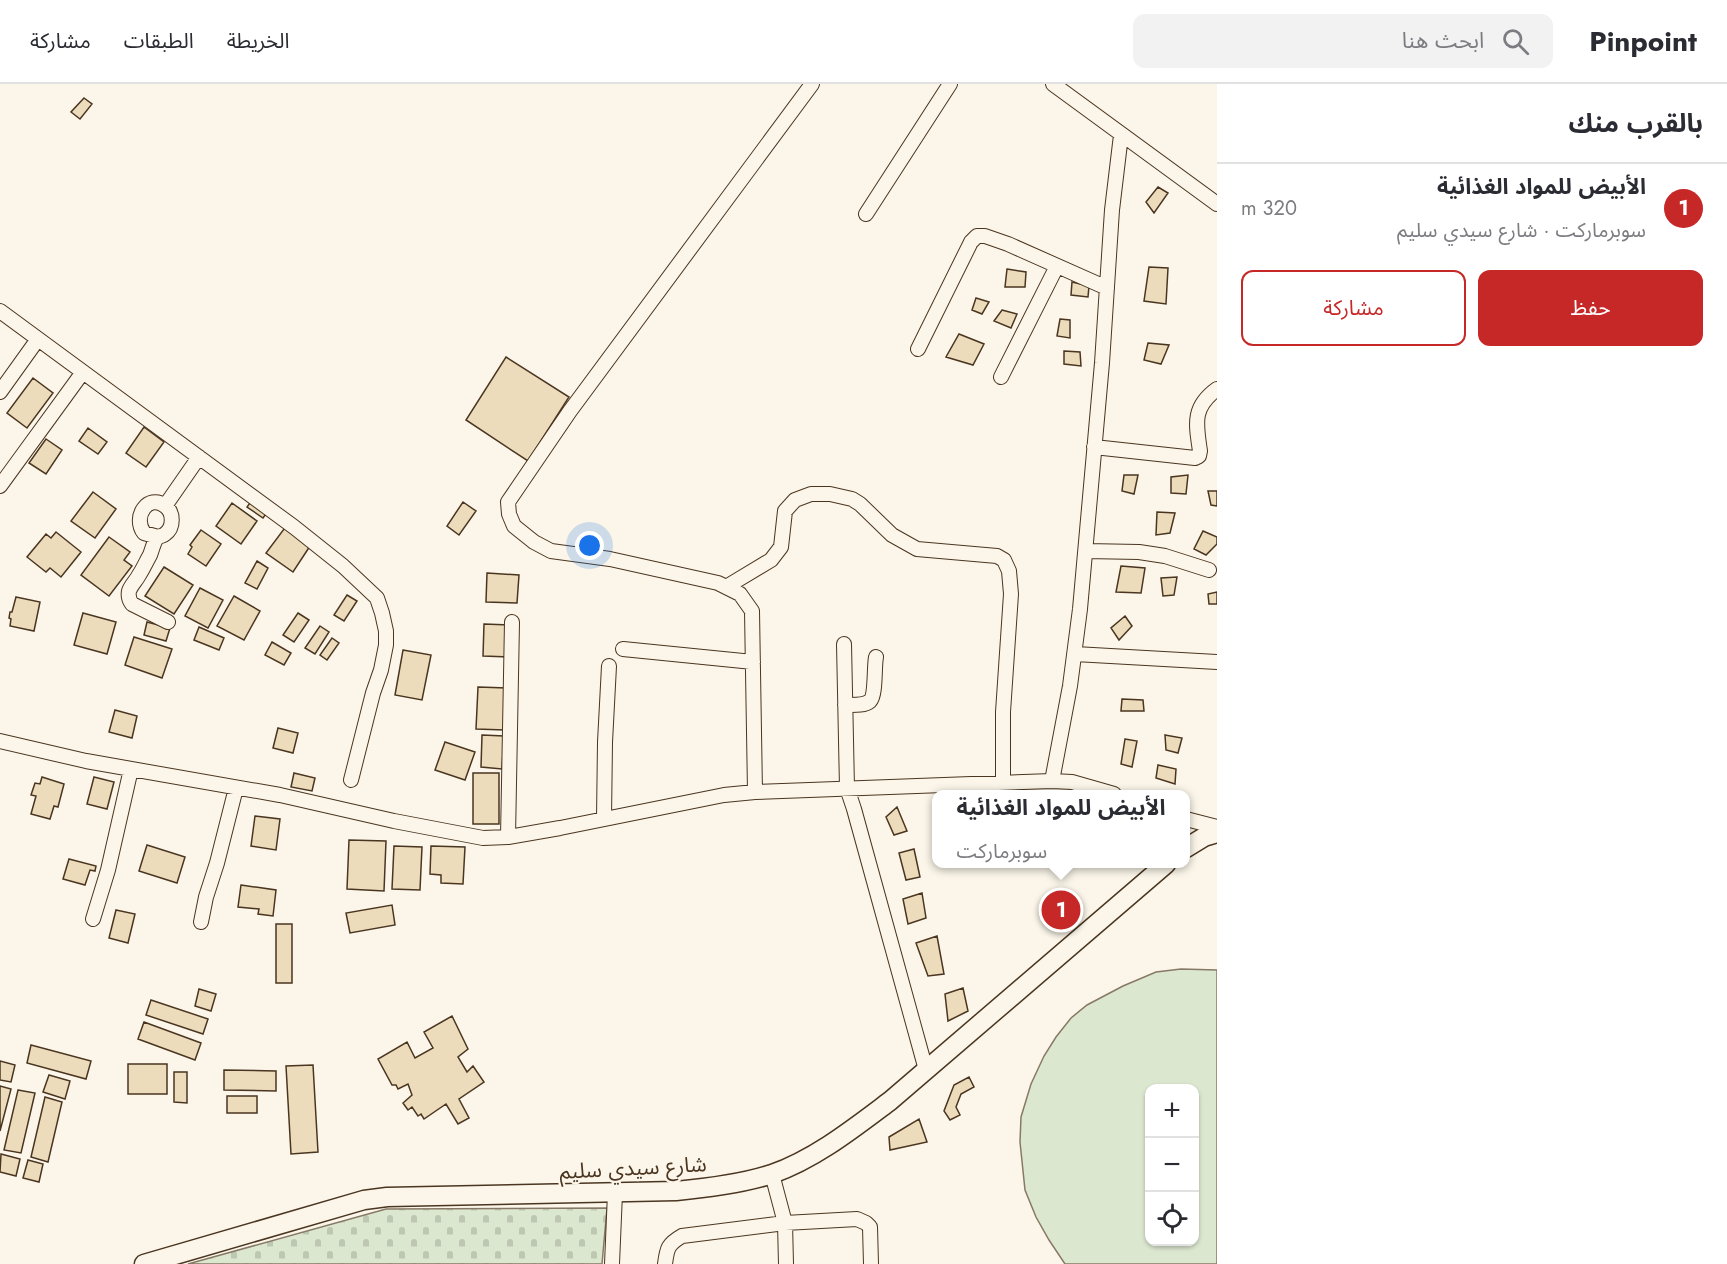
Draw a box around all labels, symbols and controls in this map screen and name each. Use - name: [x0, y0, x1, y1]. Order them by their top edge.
- search box: [1133, 14, 1553, 68]
- text: Pinpoint: [1589, 21, 1697, 62]
- text: ابحث هنا: [1402, 24, 1484, 56]
- icon: search: [1499, 25, 1532, 58]
- text: مشاركة: [30, 26, 91, 56]
- text: الطبقات: [124, 26, 194, 56]
- text: الخريطة: [227, 26, 290, 56]
- text: بالقرب منك: [1568, 104, 1703, 142]
- text: الأبيض للمواد الغذائية: [1437, 170, 1646, 202]
- text: 320 m: [1241, 194, 1297, 223]
- text: 1: [1678, 194, 1689, 223]
- text: سوبرماركت · شارع سيدي سليم: [1397, 216, 1646, 245]
- button: مشاركة: [1241, 270, 1466, 346]
- button: حفظ: [1478, 270, 1703, 346]
- your location: [575, 531, 604, 560]
- popup: [932, 790, 1190, 868]
- text: الأبيض للمواد الغذائية: [956, 791, 1166, 823]
- text: سوبرماركت: [956, 837, 1047, 866]
- pin: 1: [1042, 888, 1080, 932]
- map controls: [1145, 1084, 1199, 1246]
- button: +: [1145, 1084, 1199, 1138]
- button: −: [1145, 1138, 1199, 1192]
- street label: شارع سيدي سليم: [559, 1149, 707, 1188]
- button: locate: [1145, 1192, 1199, 1246]

